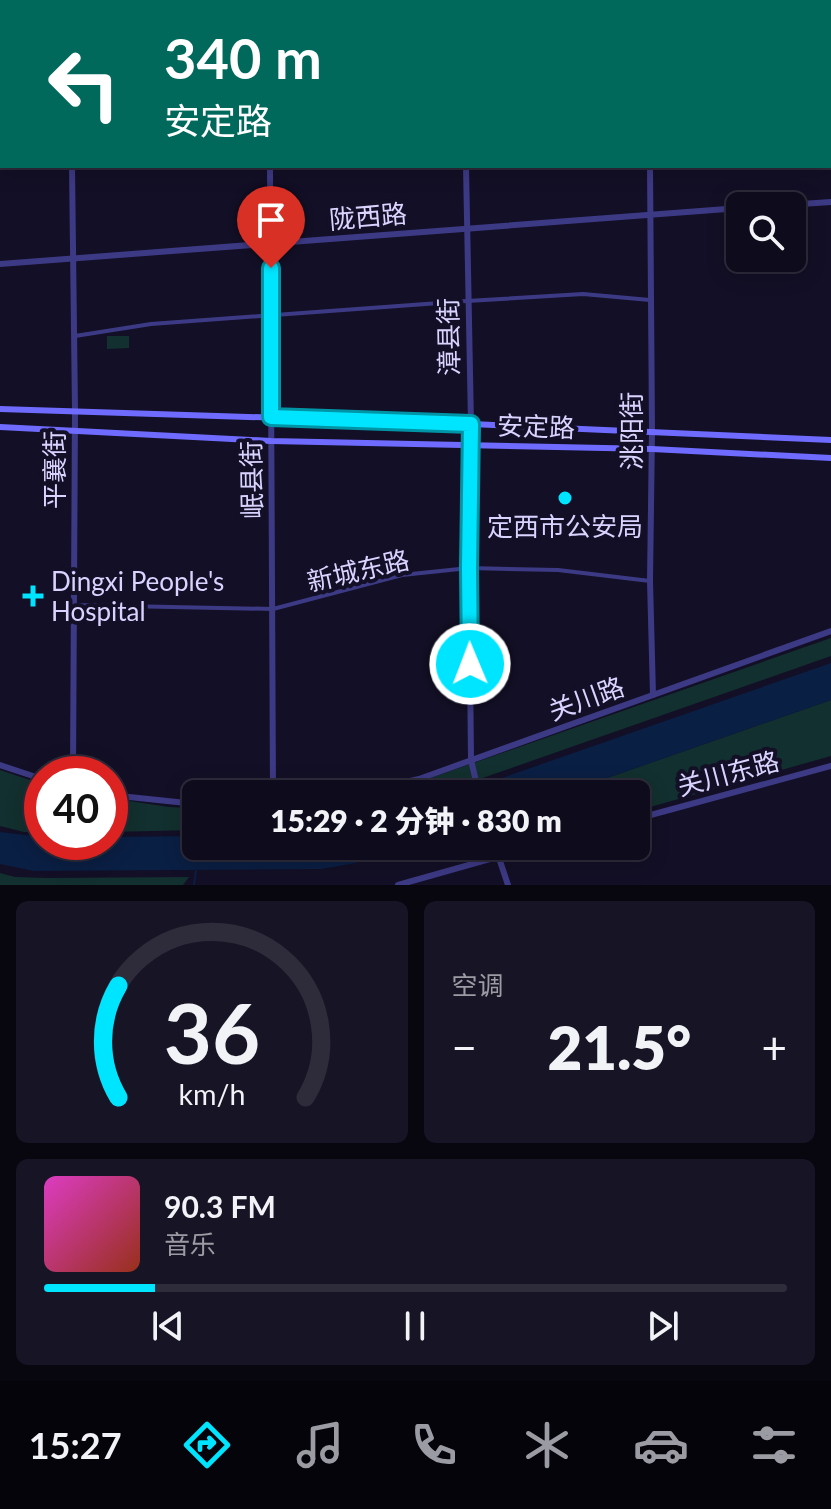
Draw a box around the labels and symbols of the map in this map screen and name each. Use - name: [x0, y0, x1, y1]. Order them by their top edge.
- pin: [237, 186, 305, 268]
- street label: 陇西路: [328, 197, 408, 235]
- street label: 漳县街: [431, 298, 465, 376]
- street label: 洮阳街: [615, 392, 647, 470]
- street label: 安定路: [496, 409, 576, 443]
- street label: 平襄街: [38, 431, 70, 509]
- street label: 岷县街: [234, 441, 268, 519]
- marker: 定西市公安局: [556, 489, 574, 507]
- place label: 定西市公安局: [487, 510, 643, 542]
- street label: 新城东路: [304, 543, 412, 597]
- place label: Dingxi People's Hospital: [51, 565, 224, 627]
- marker: Dingxi People's Hospital: [22, 585, 44, 607]
- position arrow: [428, 622, 512, 706]
- street label: 关川路: [544, 670, 628, 726]
- street label: 关川东路: [674, 744, 782, 802]
- speed limit sign: 40: [24, 756, 128, 860]

